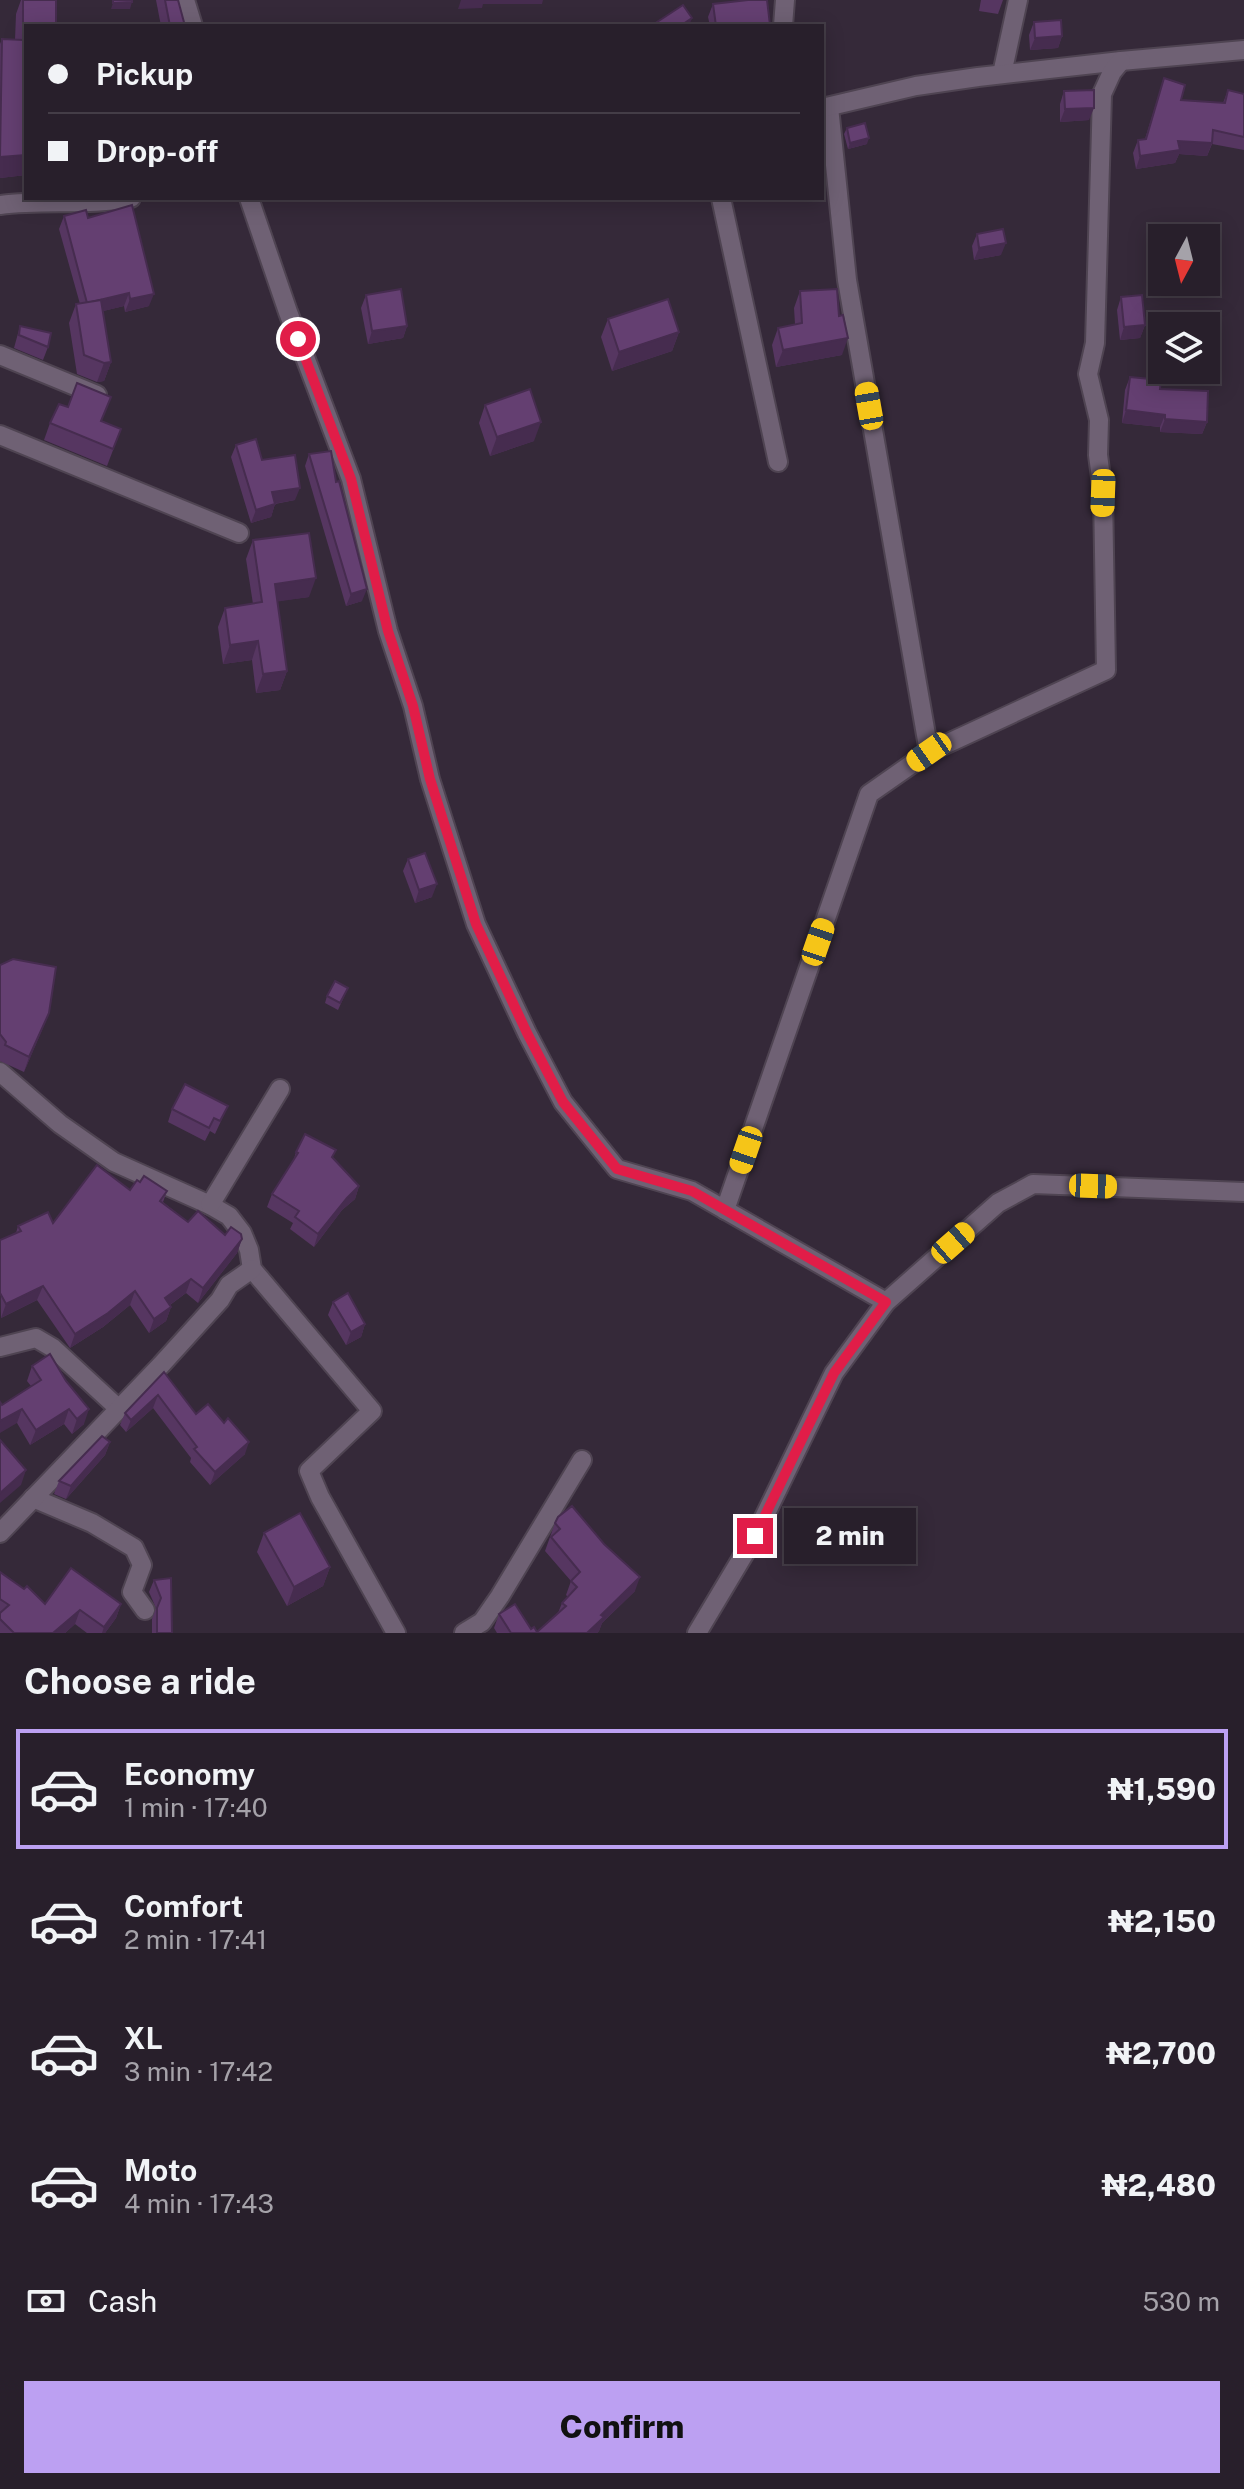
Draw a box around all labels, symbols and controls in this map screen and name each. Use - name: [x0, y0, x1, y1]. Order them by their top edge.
- text: Pickup: [96, 56, 193, 92]
- text: Drop-off: [96, 133, 218, 169]
- north arrow: [1148, 224, 1220, 296]
- map controls: [1148, 224, 1220, 384]
- button: layers: [1148, 312, 1220, 384]
- route start: [280, 321, 316, 357]
- car: [853, 380, 885, 432]
- car: [1090, 469, 1116, 517]
- car: [902, 728, 956, 776]
- car: [799, 915, 837, 969]
- car: [727, 1123, 765, 1177]
- car: [1069, 1173, 1117, 1199]
- car: [927, 1218, 979, 1268]
- callout: 2 min: [783, 1508, 915, 1564]
- route end: [737, 1518, 773, 1554]
- text: 2 min: [815, 1520, 885, 1551]
- text: Choose a ride: [24, 1660, 256, 1702]
- icon: car: [28, 1753, 100, 1825]
- text: Economy: [124, 1756, 255, 1792]
- text: ₦1,590: [1107, 1771, 1216, 1807]
- text: 1 min · 17:40: [124, 1792, 268, 1823]
- icon: car: [28, 1885, 100, 1957]
- text: Comfort: [124, 1888, 243, 1924]
- text: ₦2,150: [1108, 1903, 1216, 1939]
- text: 2 min · 17:41: [124, 1924, 267, 1955]
- icon: car: [28, 2017, 100, 2089]
- text: XL: [124, 2020, 163, 2056]
- text: ₦2,700: [1106, 2035, 1216, 2071]
- text: 3 min · 17:42: [124, 2056, 273, 2087]
- icon: car: [28, 2149, 100, 2221]
- text: Moto: [124, 2152, 197, 2188]
- text: ₦2,480: [1102, 2167, 1216, 2203]
- text: 4 min · 17:43: [124, 2188, 274, 2219]
- icon: cash: [24, 2279, 68, 2323]
- text: Cash: [88, 2283, 157, 2319]
- text: 530 m: [1142, 2286, 1220, 2317]
- button: Confirm: [24, 2381, 1220, 2473]

